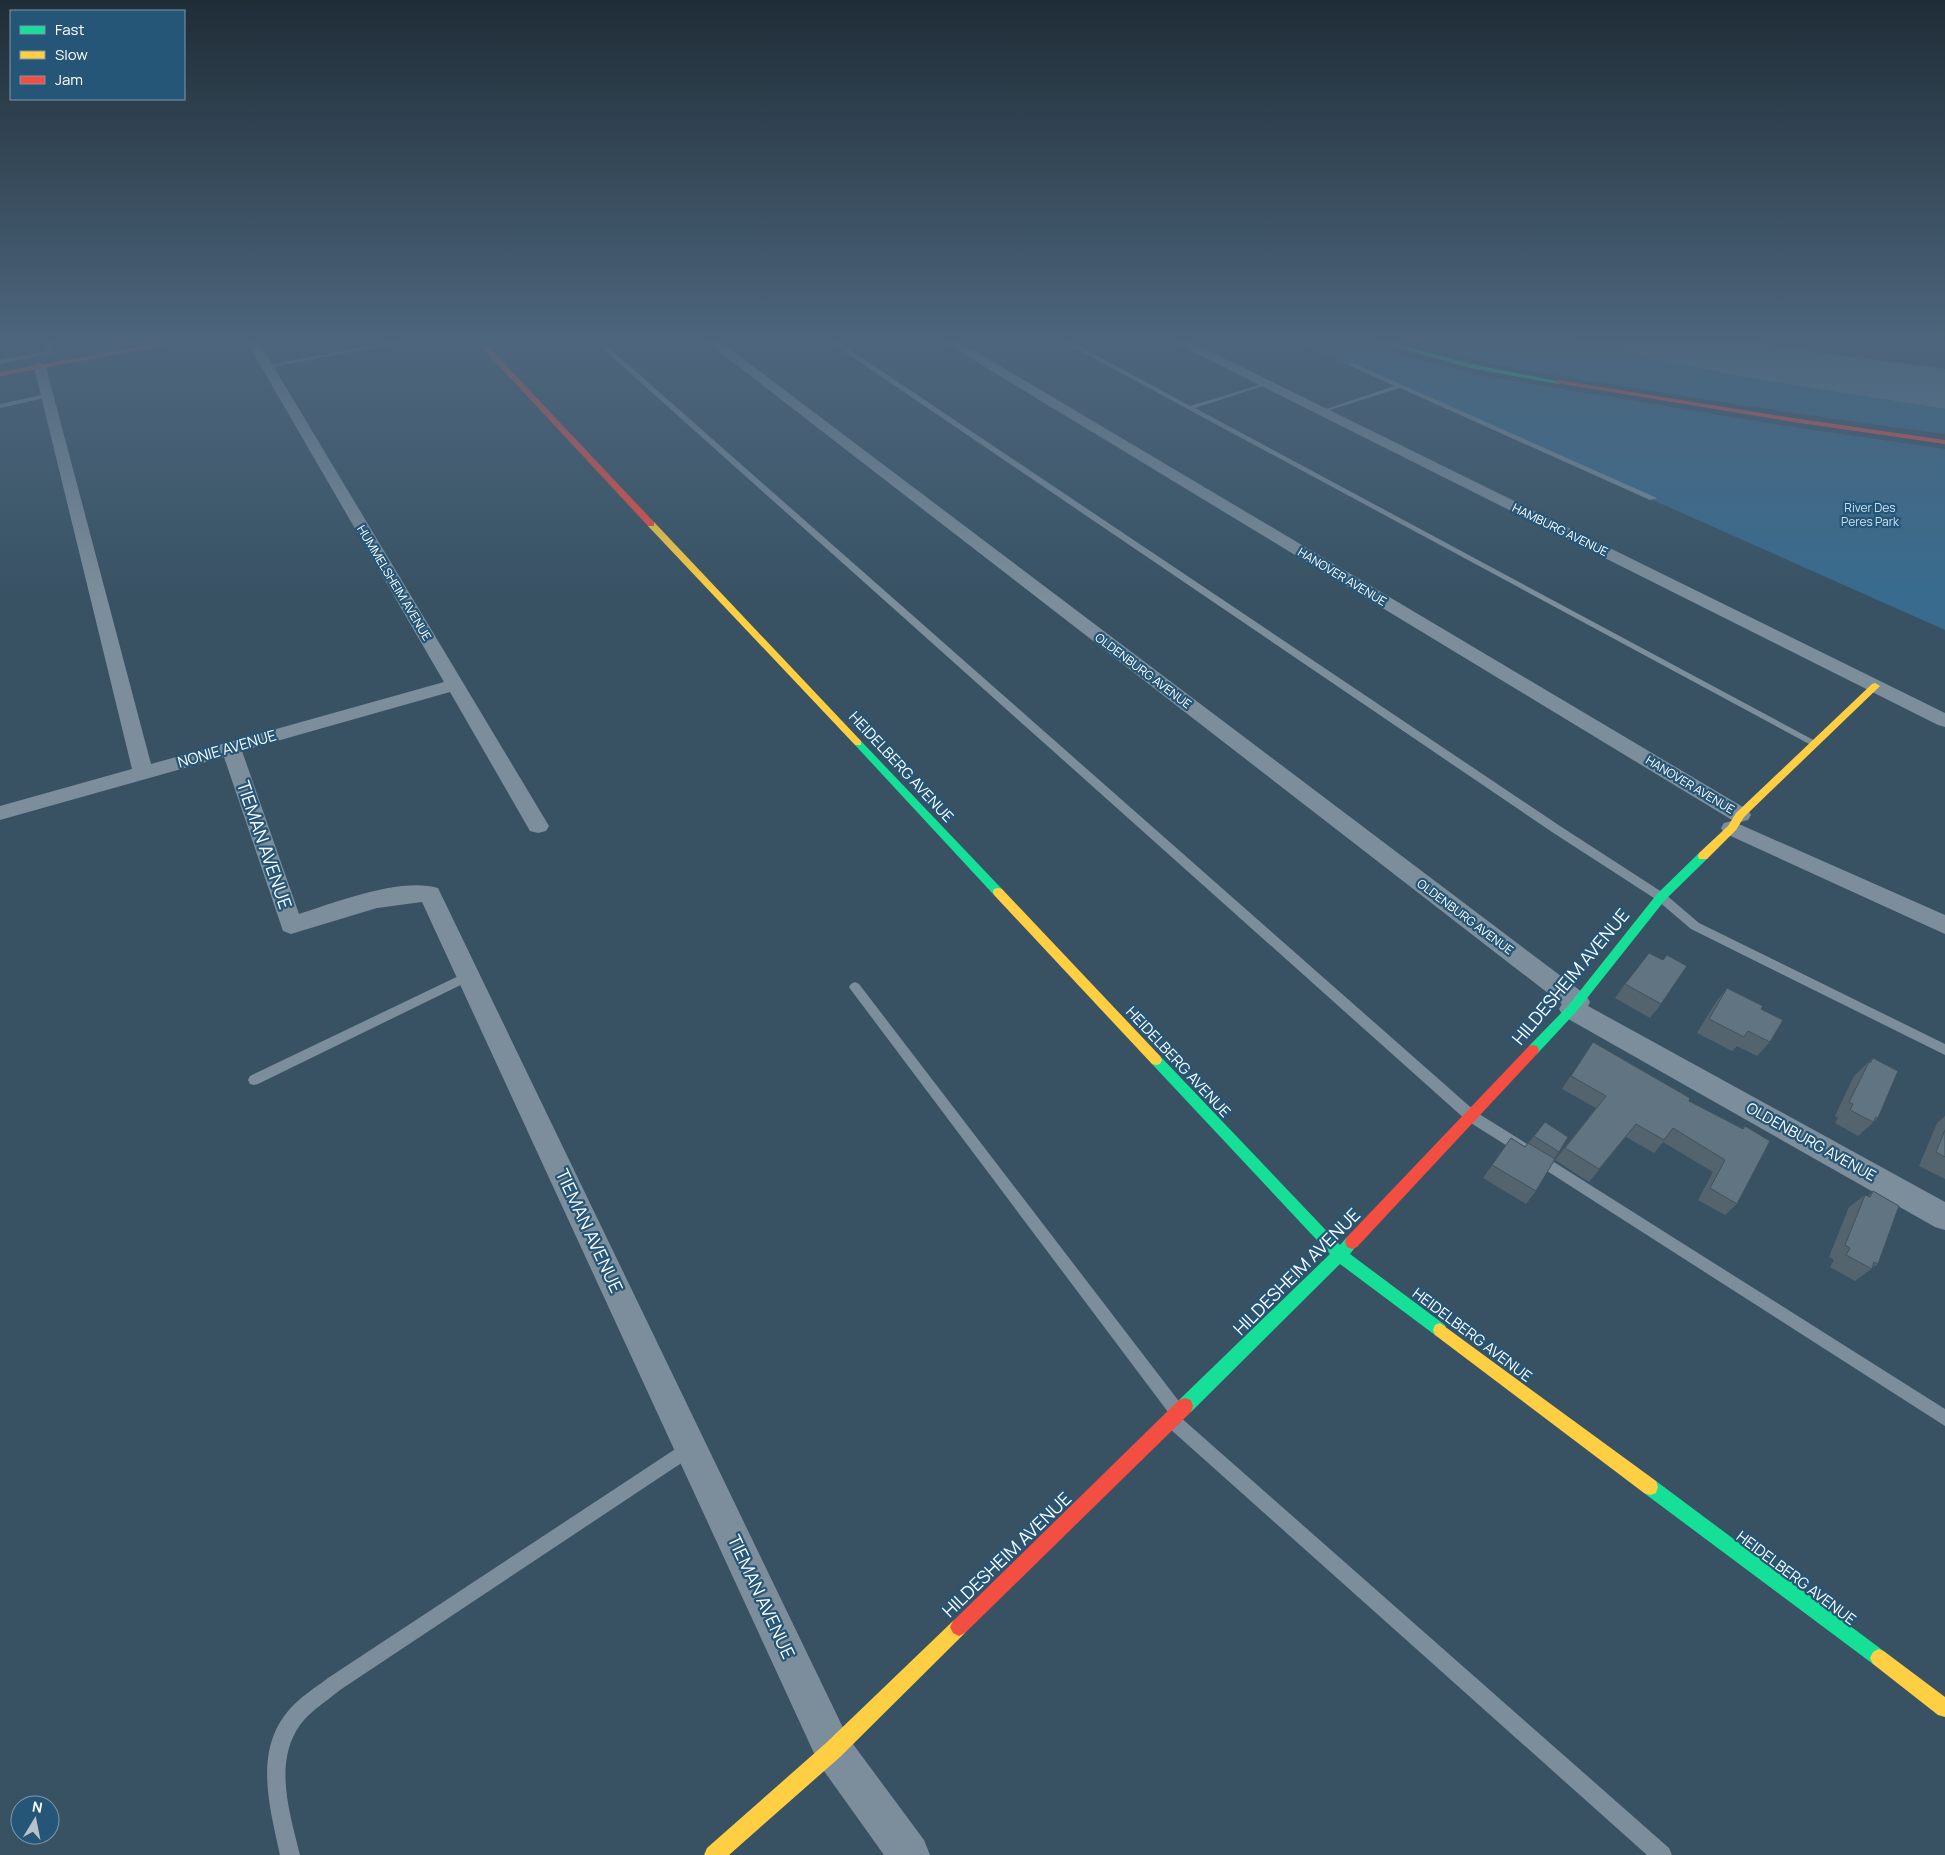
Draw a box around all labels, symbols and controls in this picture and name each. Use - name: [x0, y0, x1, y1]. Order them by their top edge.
- legend: [10, 10, 185, 100]
- text: Fast: [55, 19, 84, 40]
- text: Slow: [55, 44, 88, 65]
- text: Jam: [55, 69, 83, 90]
- street label: HAMBURG AVENUE: [1510, 499, 1611, 560]
- park label: River Des Peres Park: [1841, 499, 1900, 530]
- street label: HUMMELSHEIM AVENUE: [353, 522, 436, 644]
- street label: HANOVER AVENUE: [1295, 543, 1390, 610]
- street label: OLDENBURG AVENUE: [1092, 629, 1195, 713]
- street label: HEIDELBERG AVENUE: [844, 707, 958, 827]
- street label: NONIE AVENUE: [175, 724, 279, 773]
- street label: HANOVER AVENUE: [1643, 751, 1738, 818]
- street label: TIEMAN AVENUE: [232, 777, 298, 912]
- street label: OLDENBURG AVENUE: [1414, 875, 1517, 959]
- street label: HILDESHEIM AVENUE: [1506, 903, 1634, 1049]
- street label: HEIDELBERG AVENUE: [1121, 1002, 1235, 1122]
- street label: OLDENBURG AVENUE: [1742, 1097, 1880, 1186]
- street label: TIEMAN AVENUE: [551, 1165, 629, 1296]
- street label: HILDESHEIM AVENUE: [1227, 1202, 1365, 1340]
- street label: HEIDELBERG AVENUE: [1408, 1283, 1536, 1387]
- street label: HILDESHEIM AVENUE: [937, 1486, 1076, 1622]
- street label: HEIDELBERG AVENUE: [1732, 1526, 1860, 1630]
- street label: TIEMAN AVENUE: [723, 1531, 801, 1662]
- north arrow: [10, 1795, 60, 1845]
- text: N: [31, 1796, 44, 1817]

